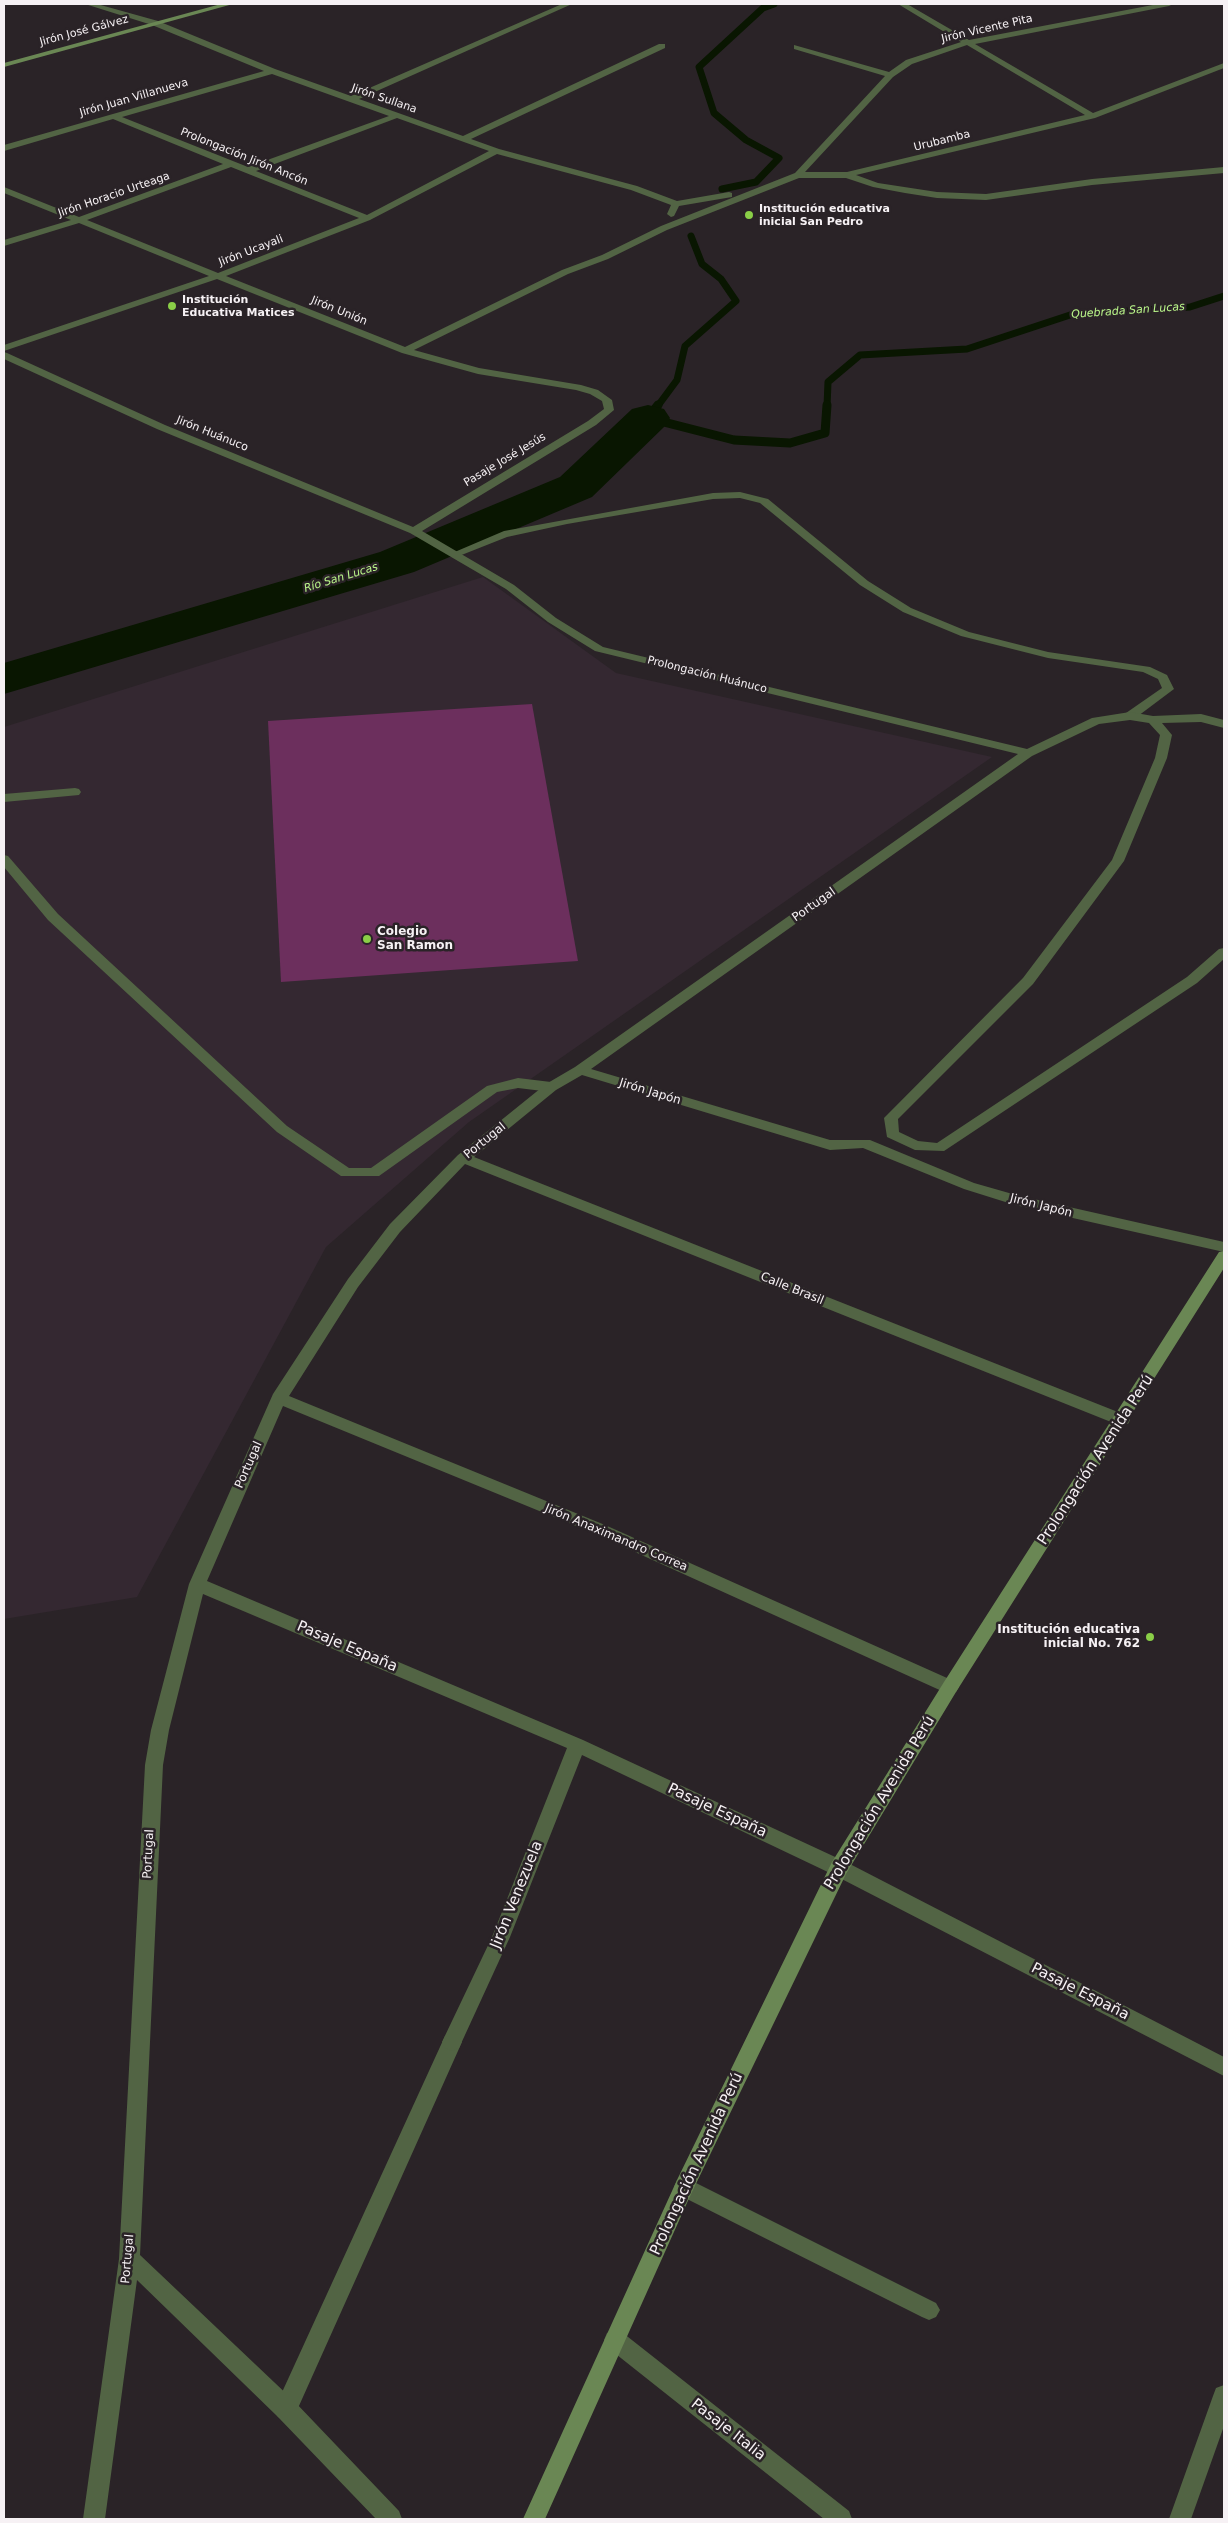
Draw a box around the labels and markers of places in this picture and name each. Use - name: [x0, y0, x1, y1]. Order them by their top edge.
- place label: Institución educativa inicial San Pedro: [759, 202, 890, 228]
- marker: Institución educativa inicial San Pedro: [743, 209, 755, 221]
- place label: Institución Educativa Matices: [182, 293, 295, 319]
- marker: Institución Educativa Matices: [166, 300, 178, 312]
- place label: Colegio San Ramon: [377, 925, 453, 953]
- marker: Colegio San Ramon: [361, 933, 373, 945]
- place label: Institución educativa inicial No. 762: [997, 1623, 1140, 1651]
- marker: Institución educativa inicial No. 762: [1144, 1631, 1156, 1643]

